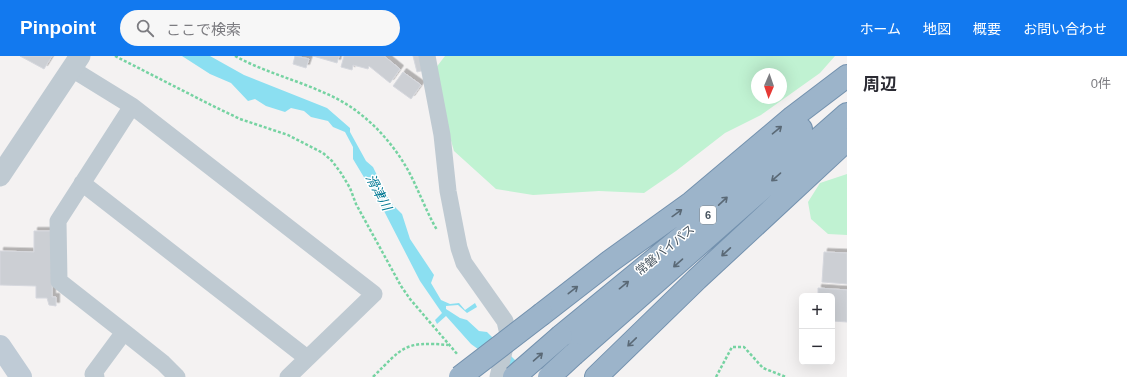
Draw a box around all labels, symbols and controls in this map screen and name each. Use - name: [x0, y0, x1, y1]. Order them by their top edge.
- search box: [120, 10, 400, 46]
- text: Pinpoint: [20, 17, 96, 38]
- icon: search: [134, 17, 156, 39]
- text: ここで検索: [166, 21, 241, 38]
- text: ホーム: [859, 21, 901, 37]
- text: 地図: [923, 21, 951, 37]
- text: 概要: [973, 21, 1001, 37]
- text: お問い合わせ: [1023, 21, 1107, 37]
- north arrow: [751, 68, 787, 104]
- text: 周辺: [863, 75, 897, 94]
- text: 0件: [1091, 76, 1111, 91]
- one-way arrow: [772, 126, 783, 135]
- water label: 滑津川: [363, 171, 395, 215]
- one-way arrow: [770, 172, 781, 181]
- one-way arrow: [718, 196, 728, 206]
- road number: 6: [700, 206, 716, 224]
- one-way arrow: [672, 209, 683, 217]
- street label: 常磐バイパス: [633, 222, 697, 278]
- one-way arrow: [721, 247, 731, 257]
- one-way arrow: [673, 258, 683, 267]
- one-way arrow: [618, 280, 629, 289]
- one-way arrow: [567, 286, 578, 295]
- map controls: [799, 293, 835, 365]
- button: +: [799, 293, 835, 329]
- button: −: [799, 329, 835, 365]
- one-way arrow: [627, 337, 637, 347]
- one-way arrow: [532, 352, 543, 361]

